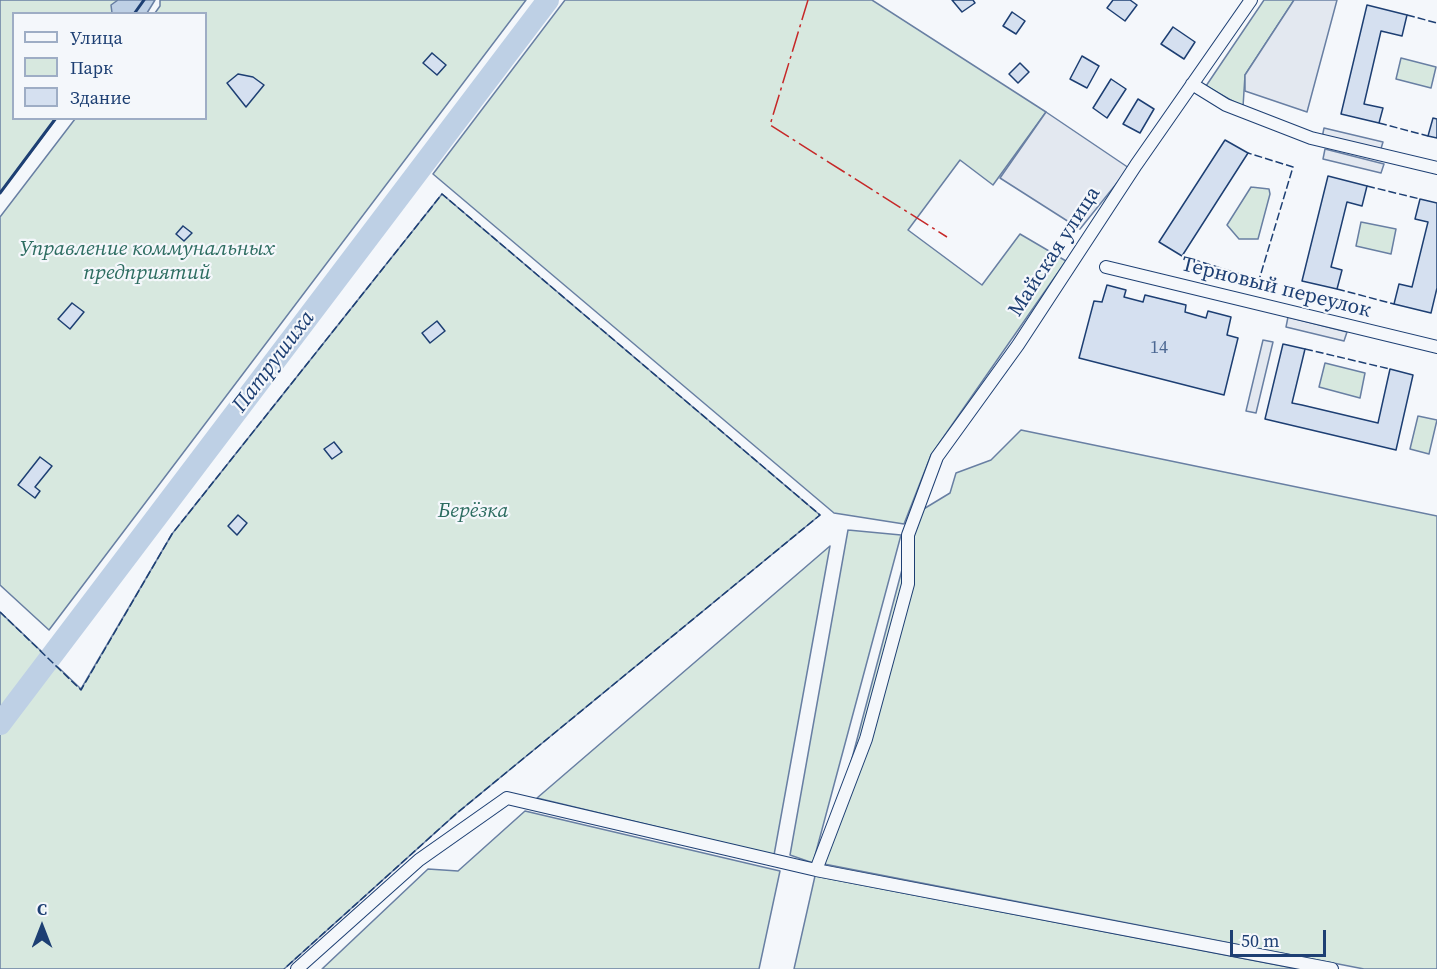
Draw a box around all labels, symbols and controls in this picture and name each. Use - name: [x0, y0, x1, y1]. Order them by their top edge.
- legend: [12, 12, 207, 120]
- text: Улица: [70, 25, 123, 50]
- text: Парк: [70, 55, 113, 80]
- text: Здание: [70, 85, 131, 110]
- street label: Майская улица: [1004, 182, 1106, 322]
- park label: Управление коммунальных предприятий: [19, 237, 275, 287]
- street label: Терновый переулок: [1179, 252, 1373, 324]
- water label: Патрушиха: [227, 306, 321, 418]
- house number: 14: [1150, 337, 1168, 359]
- park label: Берёзка: [438, 499, 508, 525]
- north arrow: [12, 897, 72, 957]
- text: С: [37, 898, 47, 920]
- scale bar: [1233, 918, 1329, 956]
- text: 50 m: [1241, 928, 1279, 953]

